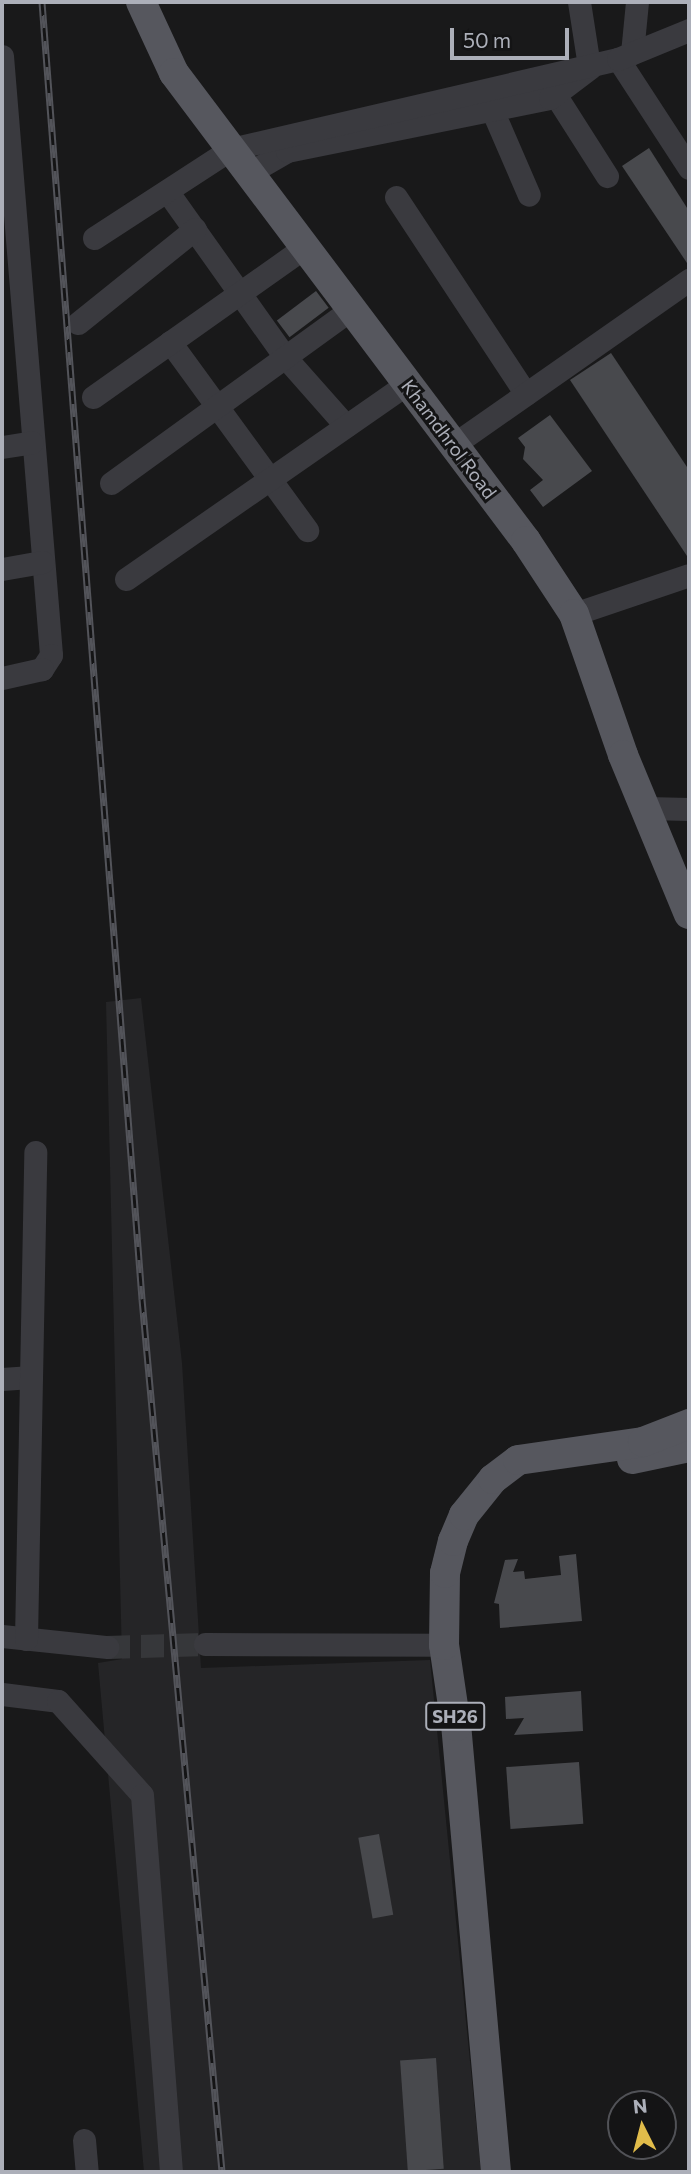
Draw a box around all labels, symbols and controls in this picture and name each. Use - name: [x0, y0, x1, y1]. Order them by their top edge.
- scale bar: [453, 14, 572, 58]
- text: 50 m: [463, 27, 511, 52]
- street label: Khamdhrol Road: [397, 375, 501, 503]
- road number: SH26: [424, 1702, 486, 1730]
- north arrow: [607, 2090, 677, 2160]
- text: N: [632, 2093, 648, 2118]

